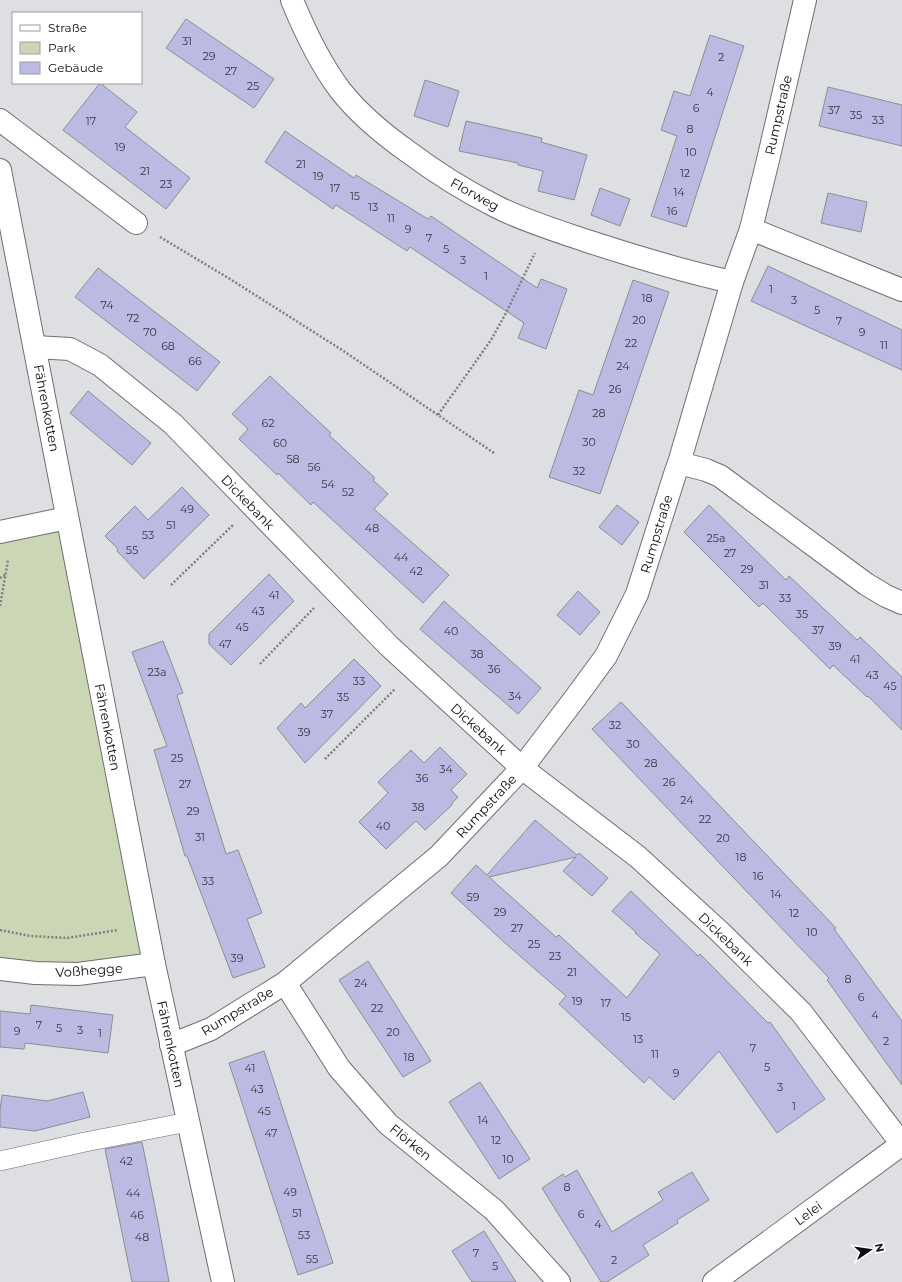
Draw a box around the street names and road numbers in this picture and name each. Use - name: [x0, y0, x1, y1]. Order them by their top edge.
- street label: Rumpstraße: [761, 73, 795, 156]
- street label: Florweg: [448, 174, 502, 214]
- street label: Fährenkotten: [31, 363, 63, 453]
- street label: Dickebank: [218, 471, 278, 533]
- street label: Rumpstraße: [636, 493, 676, 575]
- street label: Fährenkotten: [92, 682, 124, 772]
- street label: Dickebank: [448, 700, 510, 758]
- street label: Rumpstraße: [452, 771, 520, 841]
- street label: Dickebank: [695, 909, 757, 969]
- street label: Voßhegge: [55, 960, 123, 980]
- street label: Rumpstraße: [198, 983, 276, 1039]
- street label: Fährenkotten: [154, 999, 188, 1089]
- street label: Flörken: [387, 1120, 435, 1164]
- street label: Lelei: [791, 1198, 825, 1228]

